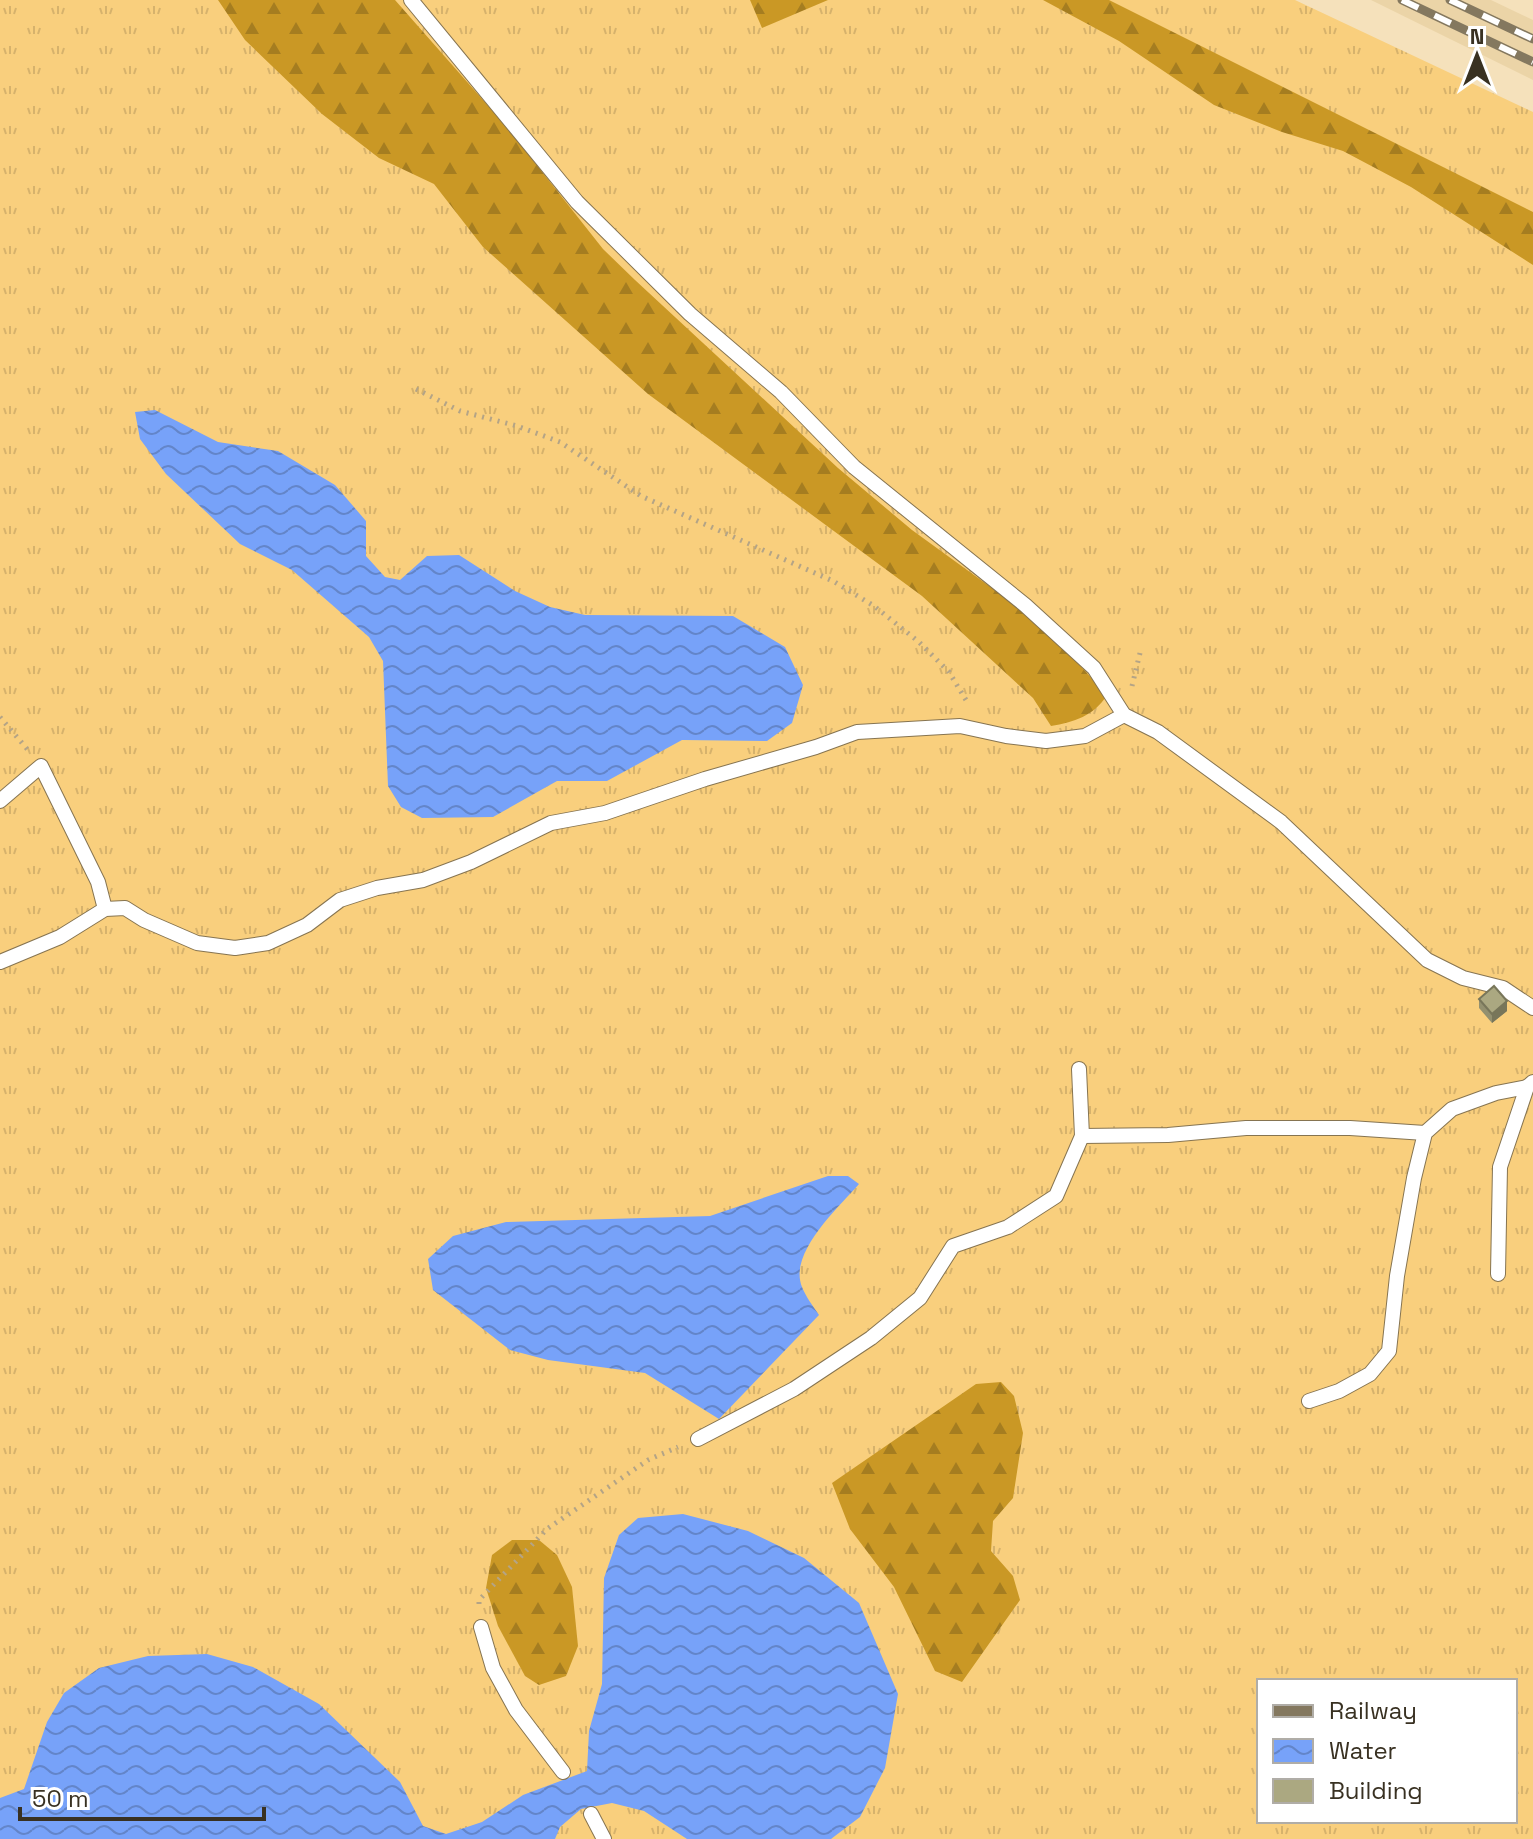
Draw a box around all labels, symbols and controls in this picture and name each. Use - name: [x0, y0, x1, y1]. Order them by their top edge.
- north arrow: [1437, 16, 1517, 96]
- text: N: [1470, 22, 1484, 50]
- legend: [1257, 1679, 1517, 1823]
- text: Railway: [1329, 1695, 1417, 1726]
- text: Water: [1329, 1735, 1397, 1766]
- scale bar: [20, 1771, 264, 1821]
- text: Building: [1329, 1775, 1423, 1806]
- text: 50 m: [32, 1783, 89, 1814]

